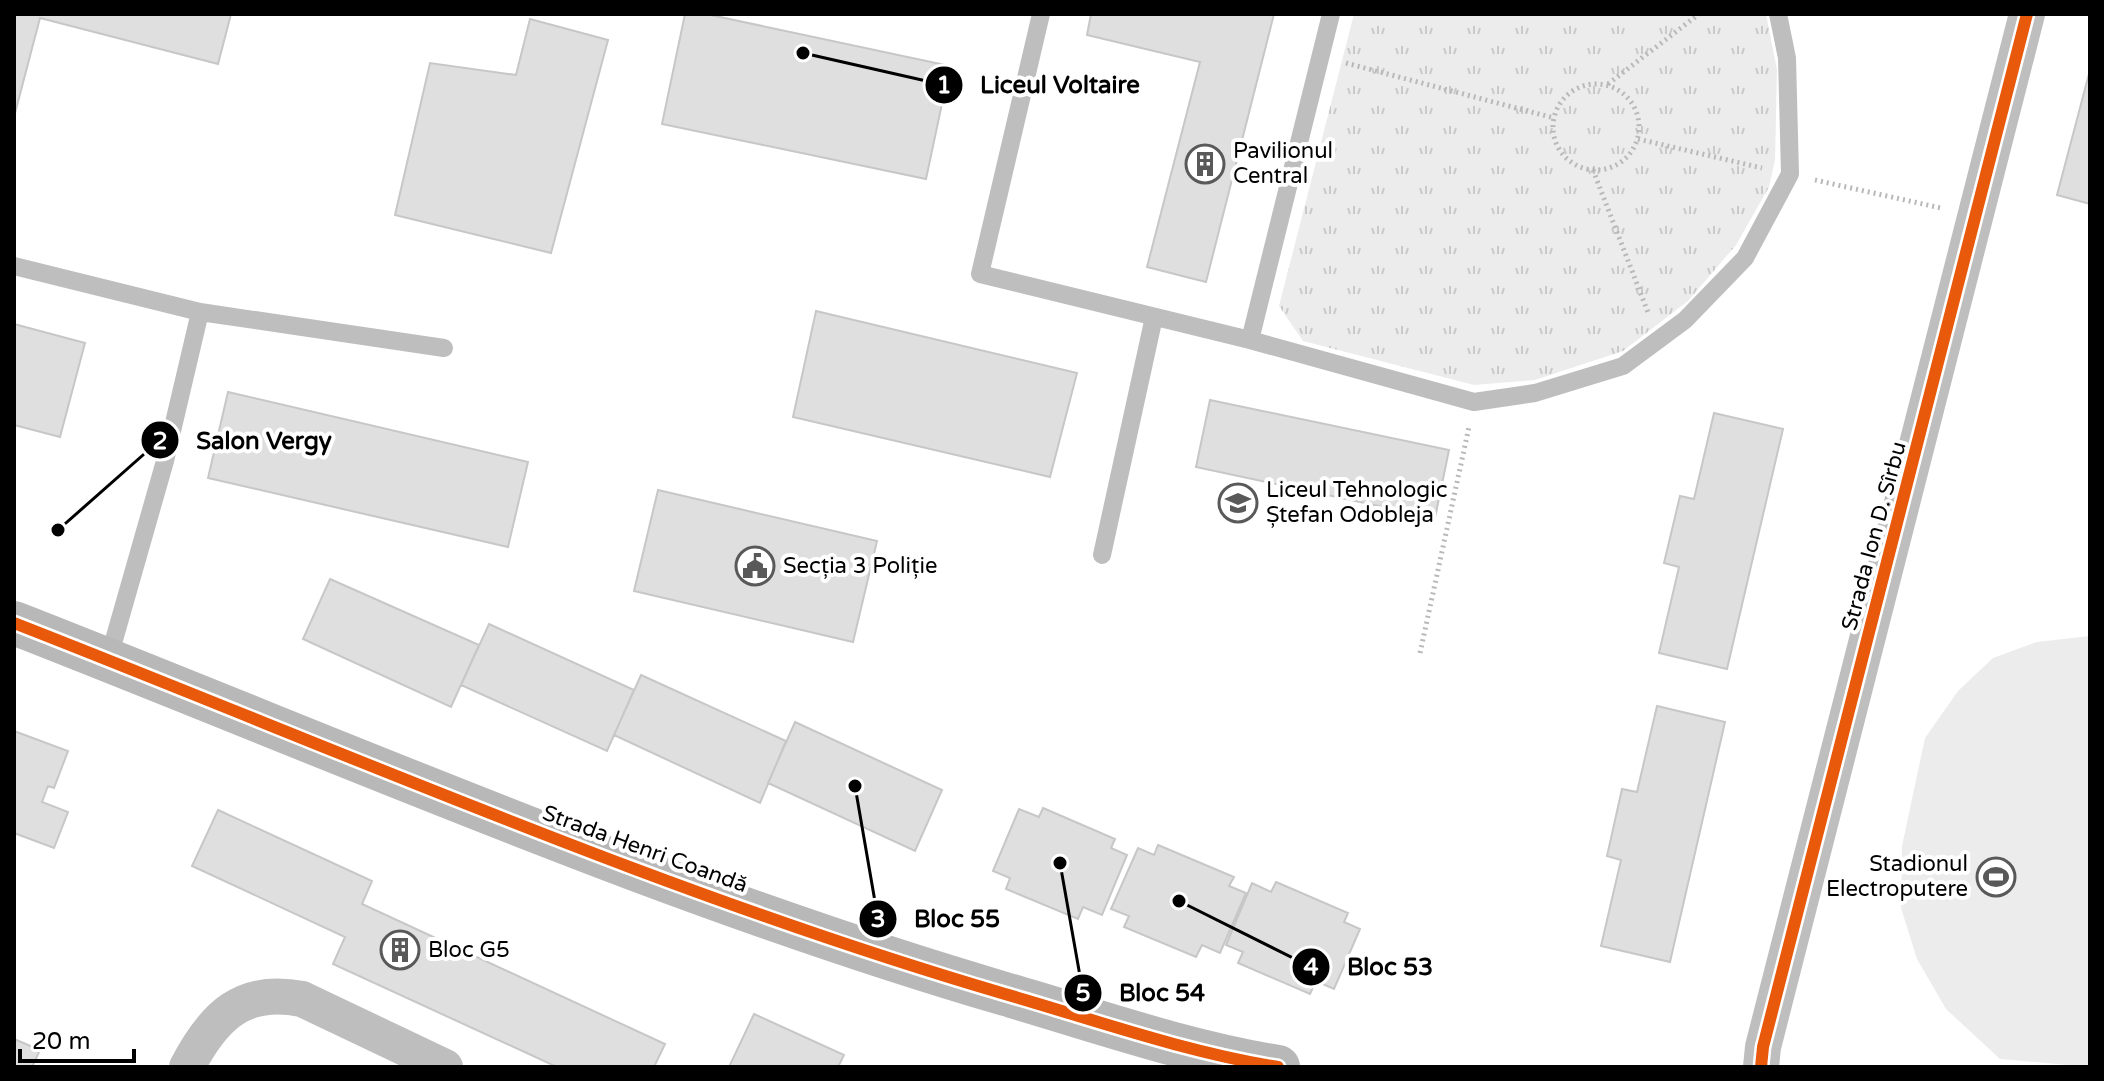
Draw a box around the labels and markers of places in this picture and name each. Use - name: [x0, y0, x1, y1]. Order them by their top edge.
- callout: Liceul Voltaire: [924, 61, 1156, 109]
- place label: Pavilionul Central: [1233, 138, 1333, 189]
- building icon: Pavilionul Central: [1184, 143, 1226, 185]
- callout: Salon Vergy: [140, 416, 347, 464]
- place label: Liceul Tehnologic Ștefan Odobleja: [1266, 477, 1447, 528]
- school or university icon: Liceul Tehnologic Ștefan Odobleja: [1217, 482, 1259, 524]
- public building icon: Secția 3 Poliție: [734, 545, 776, 587]
- place label: Secția 3 Poliție: [783, 553, 937, 579]
- place label: Stadionul Electroputere: [1826, 851, 1968, 902]
- sports icon: Stadionul Electroputere: [1975, 856, 2017, 898]
- callout: Bloc 55: [858, 895, 1016, 943]
- building icon: Bloc G5: [379, 929, 421, 971]
- place label: Bloc G5: [428, 937, 510, 963]
- callout: Bloc 53: [1291, 943, 1449, 991]
- callout: Bloc 54: [1063, 969, 1221, 1017]

